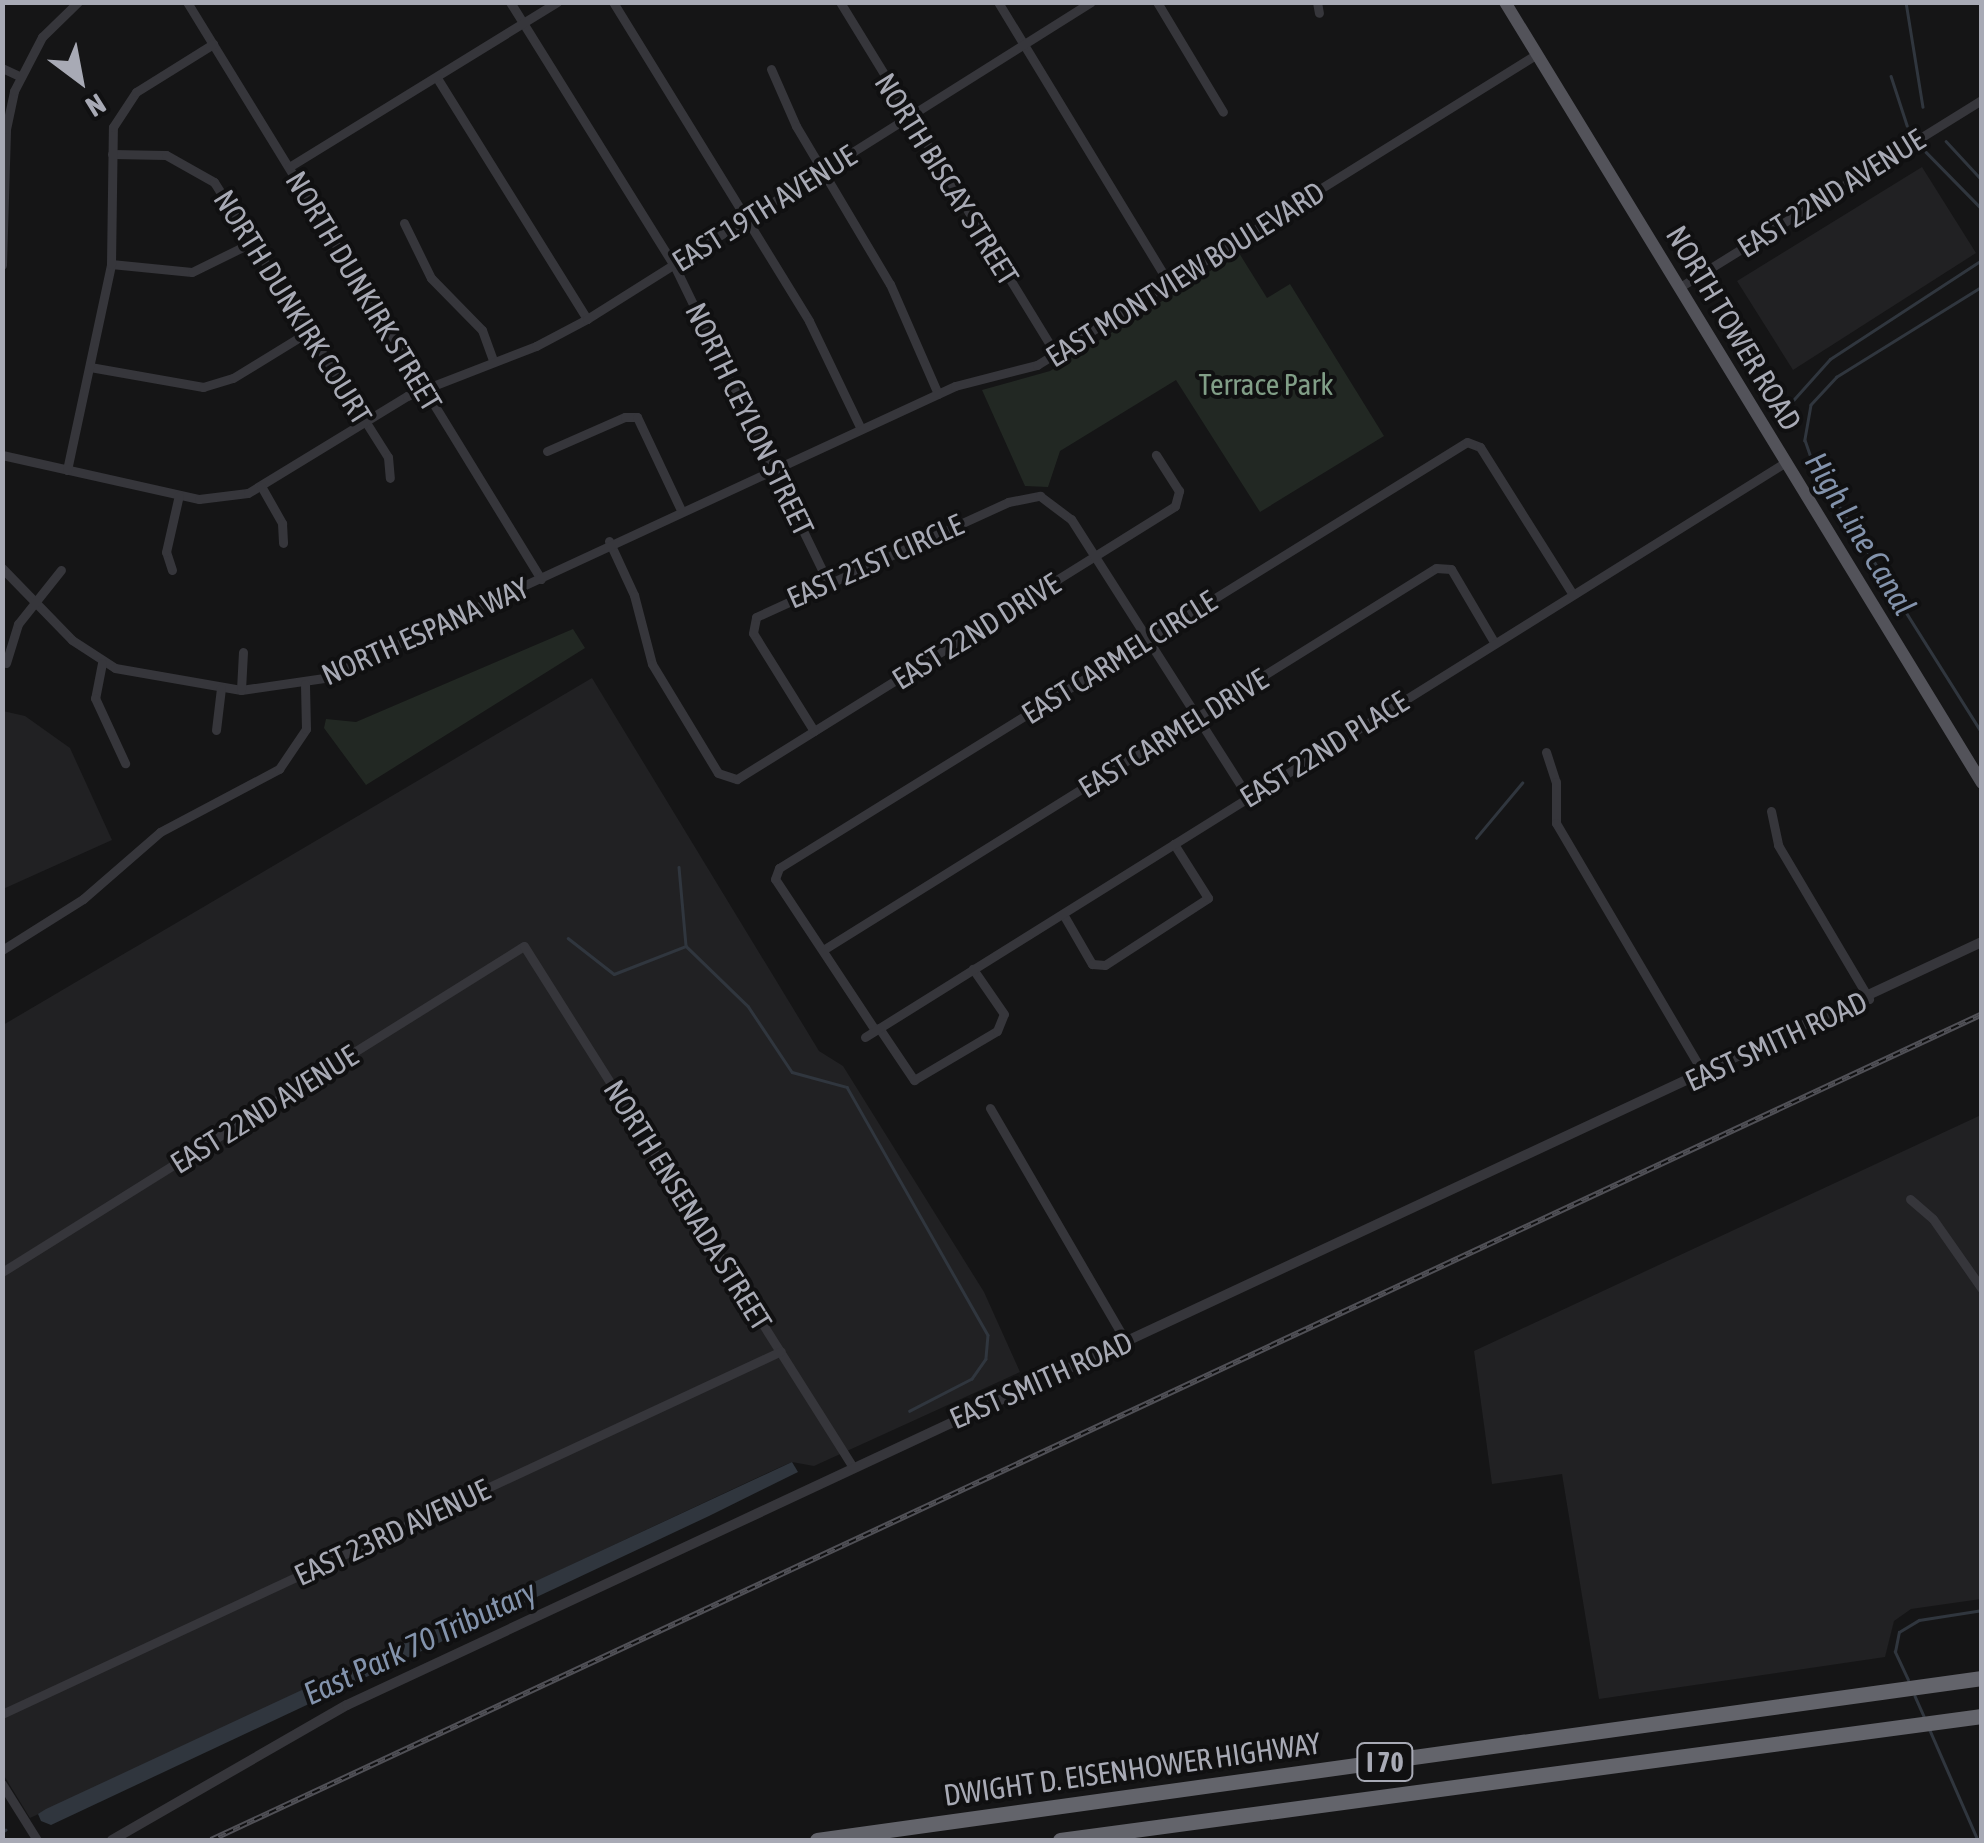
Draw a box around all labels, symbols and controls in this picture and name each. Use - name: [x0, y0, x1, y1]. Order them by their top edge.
- north arrow: [30, 30, 130, 130]
- street label: NORTH BISCAY STREET: [867, 66, 1027, 292]
- text: N: [80, 87, 111, 123]
- street label: EAST 22ND AVENUE: [1731, 121, 1931, 265]
- street label: EAST 19TH AVENUE: [665, 137, 863, 279]
- street label: NORTH DUNKIRK STREET: [278, 165, 450, 417]
- street label: EAST MONTVIEW BOULEVARD: [1039, 174, 1331, 374]
- street label: NORTH DUNKIRK COURT: [206, 183, 380, 431]
- street label: NORTH TOWER ROAD: [1659, 219, 1809, 437]
- street label: NORTH CEYLON STREET: [678, 297, 822, 541]
- park label: Terrace Park: [1199, 366, 1333, 402]
- water label: High Line Canal: [1796, 446, 1924, 622]
- street label: EAST 21ST CIRCLE: [781, 506, 969, 616]
- street label: EAST 22ND DRIVE: [885, 565, 1067, 697]
- street label: NORTH ESPANA WAY: [316, 569, 534, 693]
- street label: EAST CARMEL CIRCLE: [1015, 583, 1223, 731]
- street label: EAST CARMEL DRIVE: [1072, 660, 1274, 806]
- street label: EAST 22ND PLACE: [1233, 683, 1415, 815]
- street label: EAST SMITH ROAD: [1680, 983, 1872, 1099]
- street label: EAST 22ND AVENUE: [164, 1037, 364, 1181]
- street label: NORTH ENSENADA STREET: [596, 1073, 780, 1337]
- street label: EAST SMITH ROAD: [944, 1324, 1138, 1436]
- street label: EAST 23RD AVENUE: [289, 1471, 495, 1593]
- water label: East Park 70 Tributary: [298, 1572, 542, 1714]
- street label: DWIGHT D. EISENHOWER HIGHWAY: [941, 1725, 1323, 1813]
- road number: I 70: [1355, 1739, 1415, 1785]

